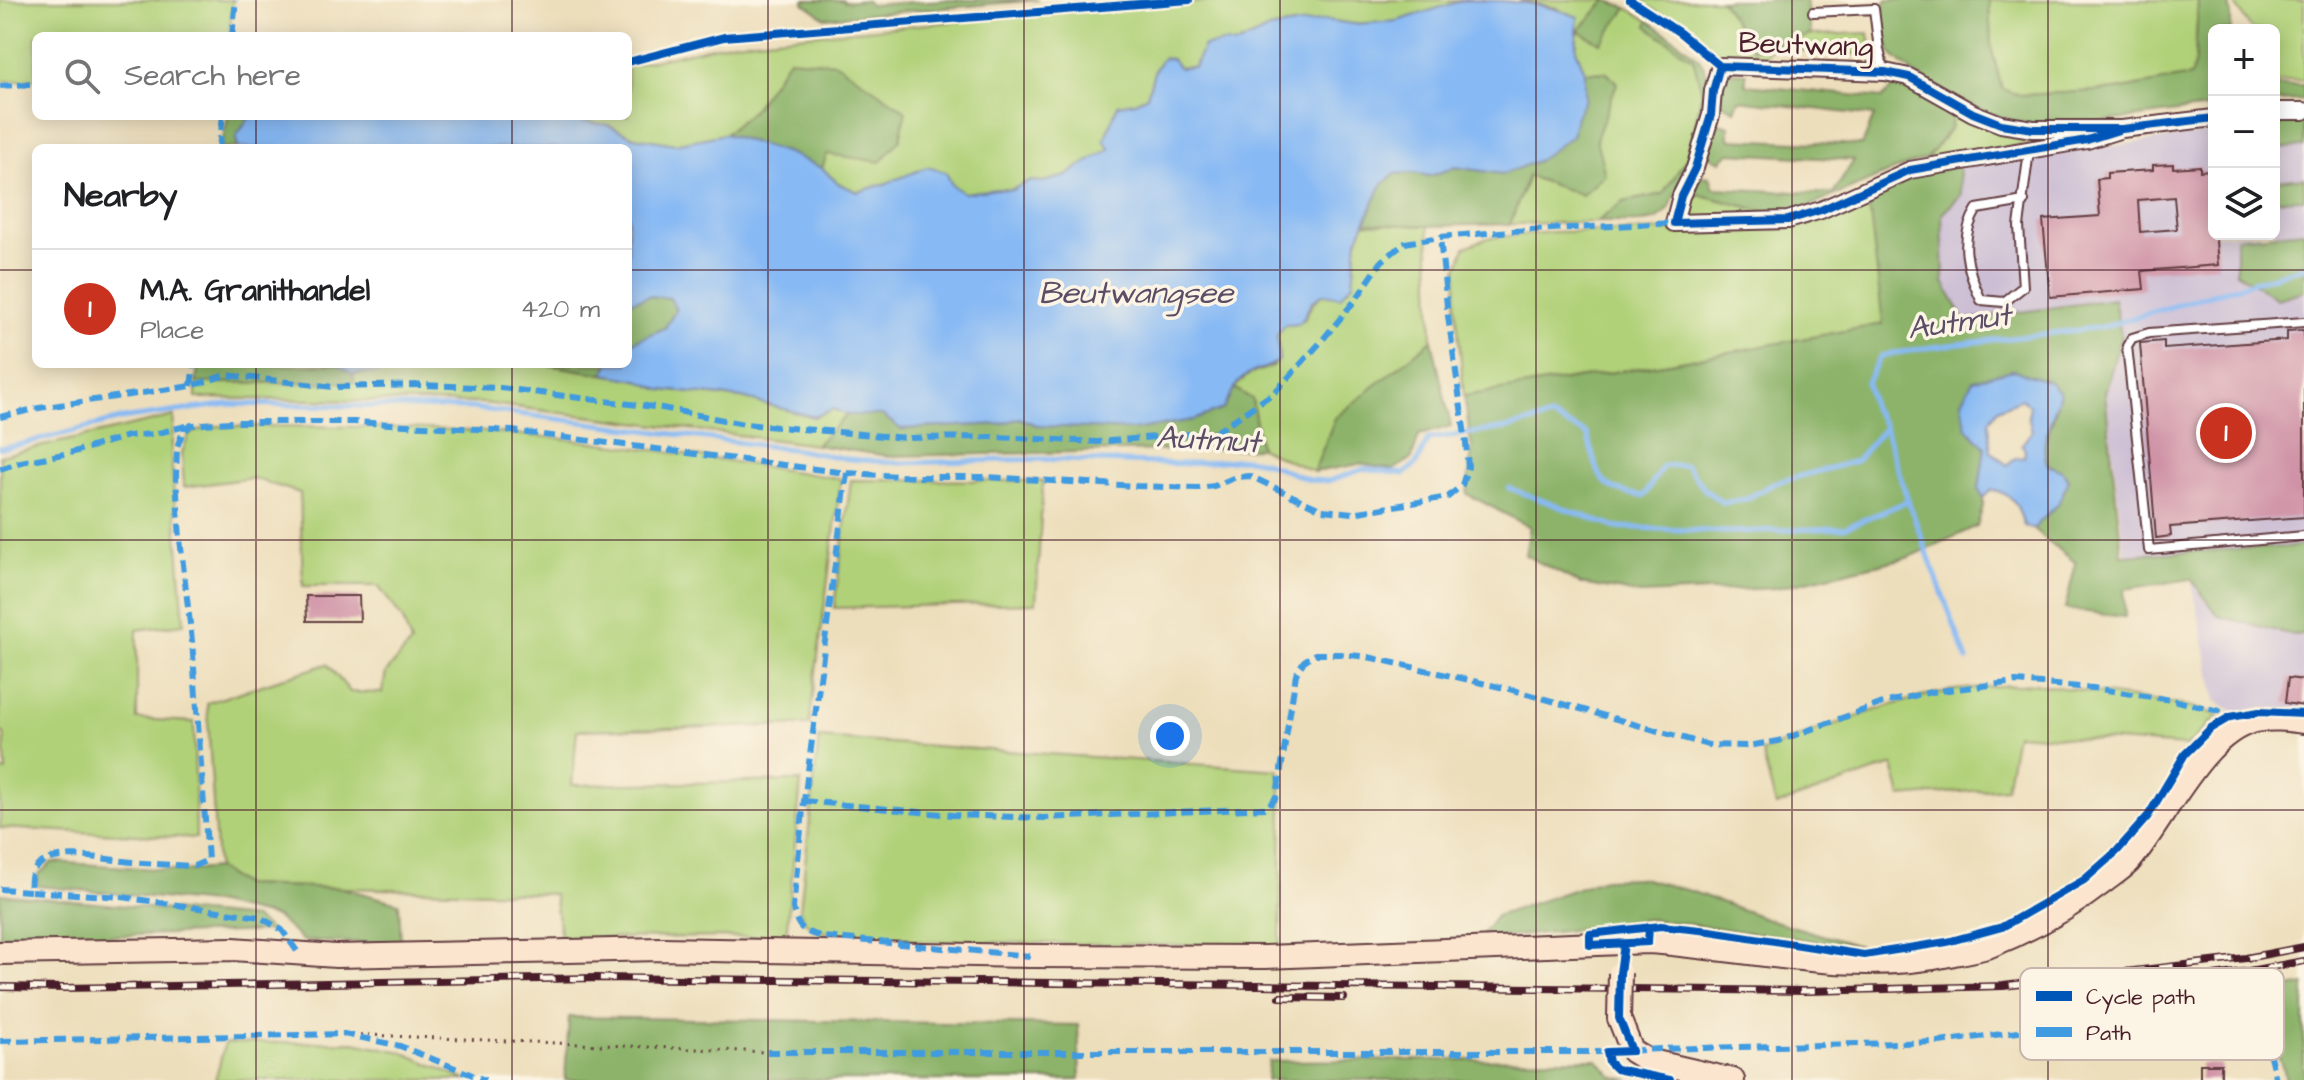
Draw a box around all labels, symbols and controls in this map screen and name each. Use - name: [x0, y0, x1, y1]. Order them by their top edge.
- street label: Beutwang: [1738, 22, 1874, 69]
- map controls: [2208, 24, 2280, 240]
- button: +: [2208, 24, 2280, 96]
- search box: [32, 32, 632, 120]
- icon: search: [60, 54, 104, 98]
- text: Search here: [124, 55, 301, 97]
- button: −: [2208, 96, 2280, 168]
- button: layers: [2208, 168, 2280, 240]
- text: Nearby: [64, 172, 178, 220]
- text: M.A. Granithandel: [140, 270, 370, 312]
- water label: Beutwangsee: [1039, 271, 1235, 317]
- text: 1: [88, 291, 92, 327]
- text: 420 m: [520, 291, 600, 327]
- water label: Autmut: [1904, 292, 2017, 352]
- text: Place: [140, 312, 204, 348]
- pin: 1: [2200, 403, 2252, 463]
- water label: Autmut: [1155, 415, 1264, 465]
- your location: [1150, 716, 1190, 756]
- legend: [2020, 968, 2284, 1060]
- text: Cycle path: [2086, 982, 2195, 1014]
- text: Path: [2086, 1018, 2131, 1049]

